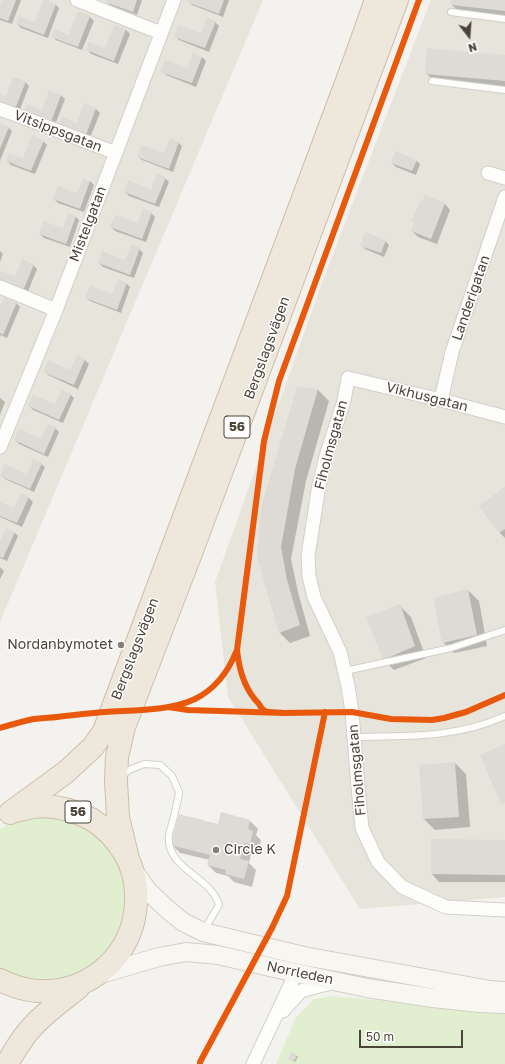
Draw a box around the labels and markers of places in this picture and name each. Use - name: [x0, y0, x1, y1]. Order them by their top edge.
- place label: Nordanbymotet: [7, 637, 113, 653]
- marker: Nordanbymotet: [116, 640, 126, 650]
- place label: Circle K: [224, 842, 276, 858]
- marker: Circle K: [211, 845, 221, 855]

